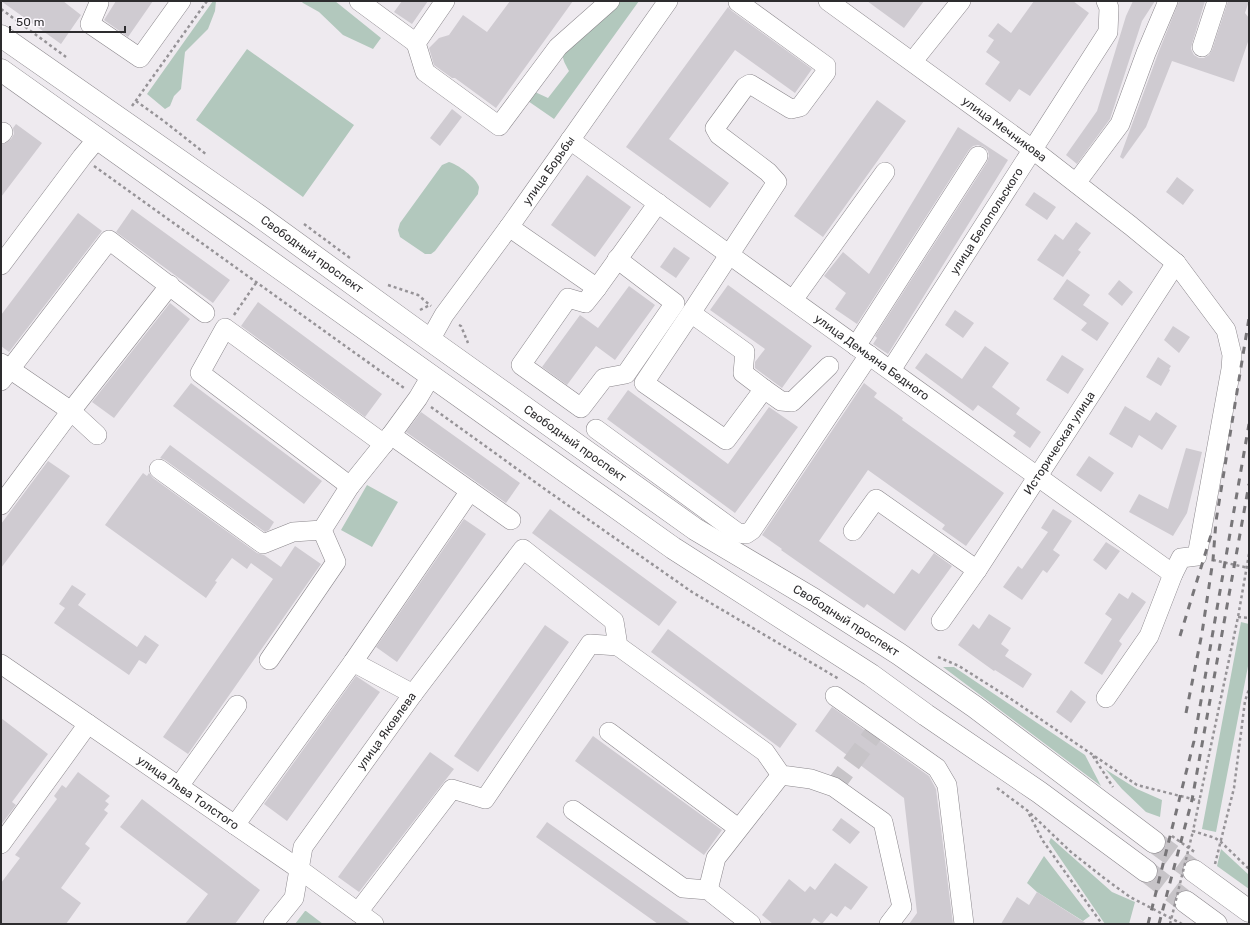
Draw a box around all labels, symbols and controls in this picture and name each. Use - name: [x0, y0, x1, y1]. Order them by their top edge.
- scale bar: [10, 8, 125, 34]
- text: 50 m: [16, 15, 44, 29]
- street label: улица Мечникова: [959, 94, 1049, 165]
- street label: улица Борьбы: [520, 134, 578, 208]
- street label: улица Белопольского: [947, 165, 1026, 277]
- street label: Свободный проспект: [258, 213, 366, 296]
- street label: улица Демьяна Бедного: [812, 311, 932, 403]
- street label: Историческая улица: [1021, 389, 1098, 497]
- street label: Свободный проспект: [521, 402, 629, 485]
- street label: Свободный проспект: [791, 582, 902, 659]
- street label: улица Яковлева: [354, 690, 419, 773]
- street label: улица Льва Толстого: [134, 753, 242, 833]

